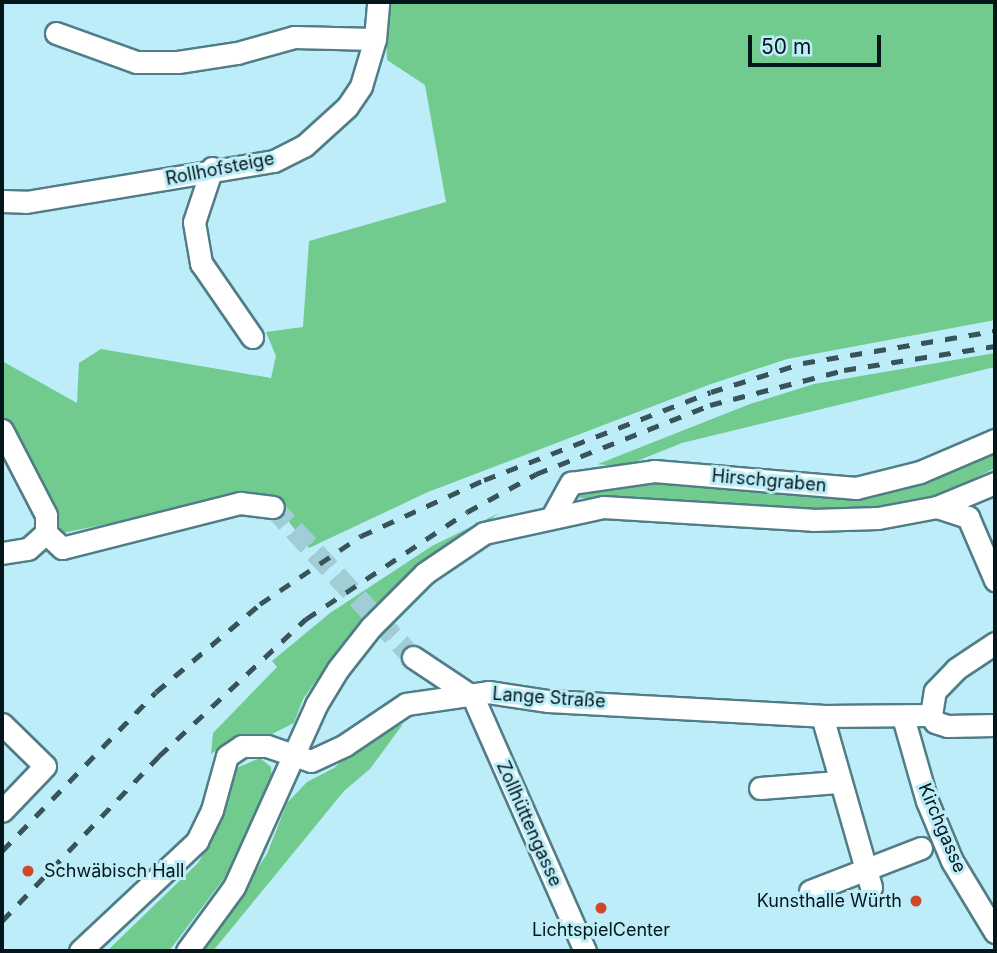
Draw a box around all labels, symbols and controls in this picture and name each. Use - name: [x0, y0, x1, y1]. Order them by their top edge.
- scale bar: [752, 21, 885, 65]
- text: 50 m: [761, 34, 811, 59]
- street label: Rollhofsteige: [164, 148, 276, 190]
- street label: Hirschgraben: [711, 465, 827, 497]
- street label: Lange Straße: [492, 683, 606, 713]
- street label: Zollhüttengasse: [492, 758, 566, 890]
- street label: Kirchgasse: [914, 780, 970, 876]
- place label: Schwäbisch Hall: [44, 860, 184, 882]
- marker: Schwäbisch Hall: [18, 861, 38, 881]
- place label: Kunsthalle Würth: [757, 890, 902, 912]
- marker: Kunsthalle Würth: [908, 893, 924, 909]
- marker: LichtspielCenter: [593, 900, 609, 916]
- place label: LichtspielCenter: [532, 919, 670, 941]

